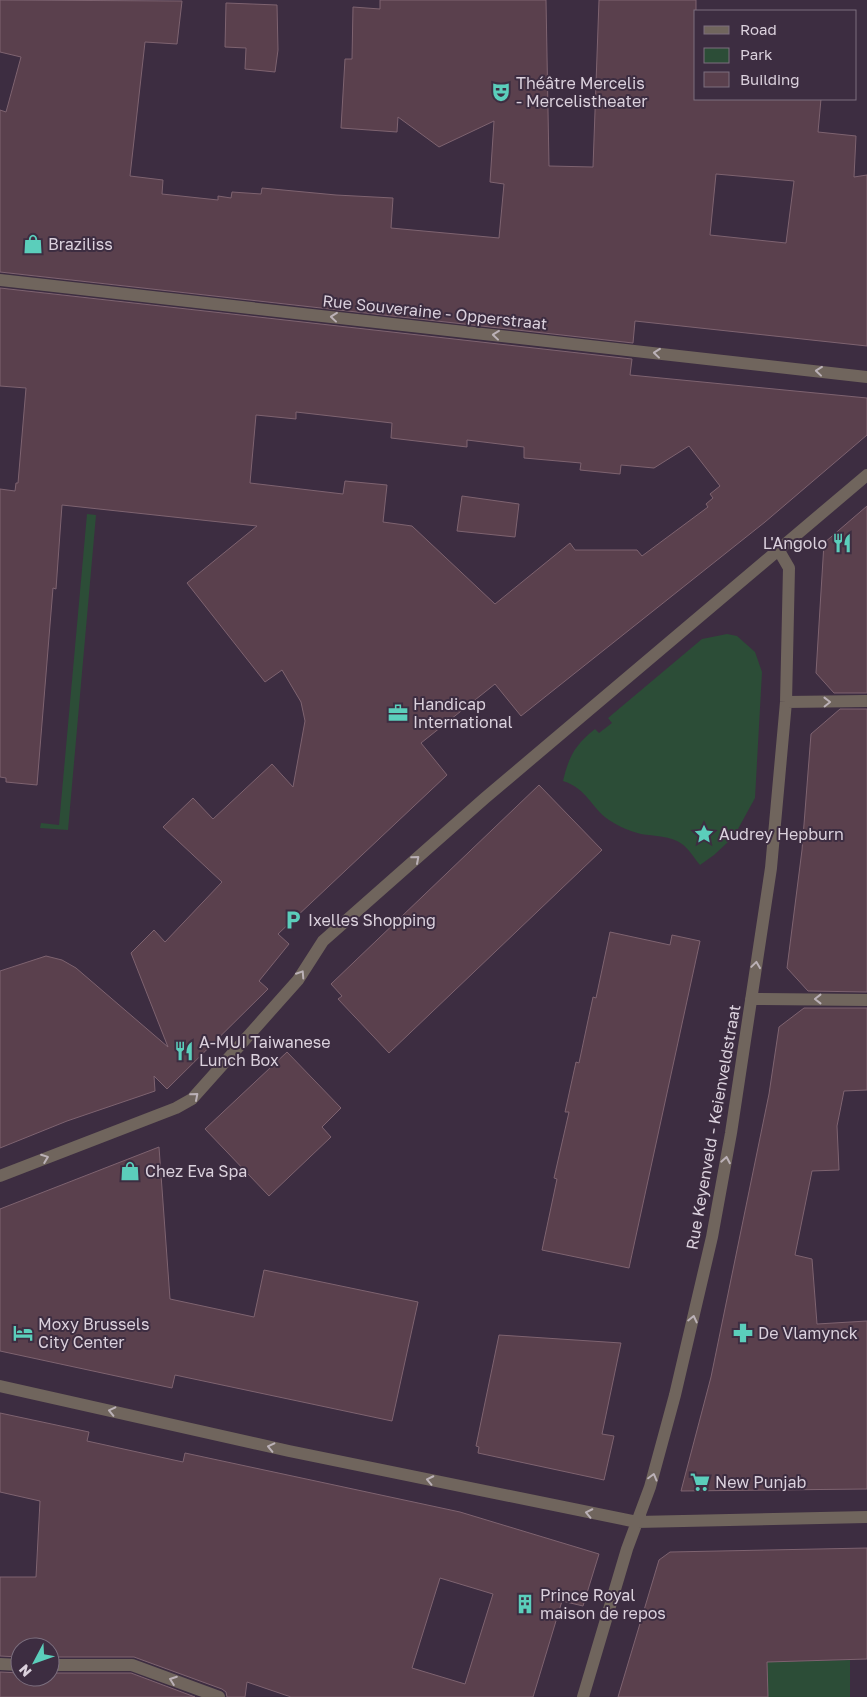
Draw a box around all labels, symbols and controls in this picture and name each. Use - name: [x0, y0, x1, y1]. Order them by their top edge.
- legend: [694, 10, 857, 100]
- text: Road: [740, 20, 777, 38]
- text: Park: [740, 45, 773, 63]
- text: Building: [740, 70, 800, 88]
- place label: Théâtre Mercelis - Mercelistheater: [516, 73, 647, 111]
- theatre icon: Théâtre Mercelis - Mercelistheater: [490, 81, 512, 103]
- shop icon: Braziliss: [22, 233, 44, 255]
- place label: Braziliss: [48, 234, 113, 254]
- street label: Rue Souveraine - Opperstraat: [322, 290, 548, 334]
- one-way arrow: [330, 312, 338, 323]
- one-way arrow: [491, 330, 499, 341]
- one-way arrow: [653, 348, 661, 359]
- one-way arrow: [814, 366, 822, 377]
- restaurant icon: L'Angolo: [831, 532, 853, 554]
- place label: L'Angolo: [763, 533, 827, 553]
- place label: Handicap International: [413, 694, 513, 732]
- one-way arrow: [823, 697, 831, 707]
- office icon: Handicap International: [387, 702, 409, 724]
- place icon: Audrey Hepburn: [693, 823, 715, 845]
- place label: Audrey Hepburn: [719, 824, 844, 844]
- one-way arrow: [410, 856, 419, 865]
- parking icon: Ixelles Shopping: [282, 909, 304, 931]
- place label: Ixelles Shopping: [308, 910, 436, 930]
- one-way arrow: [751, 960, 761, 969]
- one-way arrow: [295, 970, 305, 979]
- one-way arrow: [814, 994, 822, 1004]
- street label: Rue Keyenveld - Keienveldstraat: [682, 1003, 744, 1251]
- place label: A-MUI Taiwanese Lunch Box: [199, 1032, 331, 1070]
- restaurant icon: A-MUI Taiwanese Lunch Box: [173, 1040, 195, 1062]
- one-way arrow: [189, 1092, 198, 1101]
- one-way arrow: [41, 1154, 49, 1164]
- one-way arrow: [721, 1156, 731, 1164]
- shop icon: Chez Eva Spa: [119, 1160, 141, 1182]
- place label: Chez Eva Spa: [145, 1161, 247, 1181]
- place label: Moxy Brussels City Center: [38, 1314, 149, 1352]
- one-way arrow: [687, 1315, 698, 1323]
- hotel icon: Moxy Brussels City Center: [12, 1322, 34, 1344]
- pharmacy icon: De Vlamynck: [732, 1322, 754, 1344]
- place label: De Vlamynck: [758, 1323, 858, 1343]
- one-way arrow: [108, 1407, 117, 1417]
- one-way arrow: [267, 1442, 275, 1453]
- supermarket icon: New Punjab: [689, 1471, 711, 1493]
- place label: New Punjab: [715, 1472, 807, 1492]
- one-way arrow: [648, 1473, 658, 1481]
- one-way arrow: [426, 1475, 435, 1486]
- one-way arrow: [585, 1508, 594, 1518]
- place label: Prince Royal maison de repos: [540, 1585, 666, 1623]
- building icon: Prince Royal maison de repos: [514, 1593, 536, 1615]
- north arrow: [10, 1637, 60, 1687]
- text: N: [15, 1661, 35, 1680]
- one-way arrow: [170, 1676, 178, 1686]

